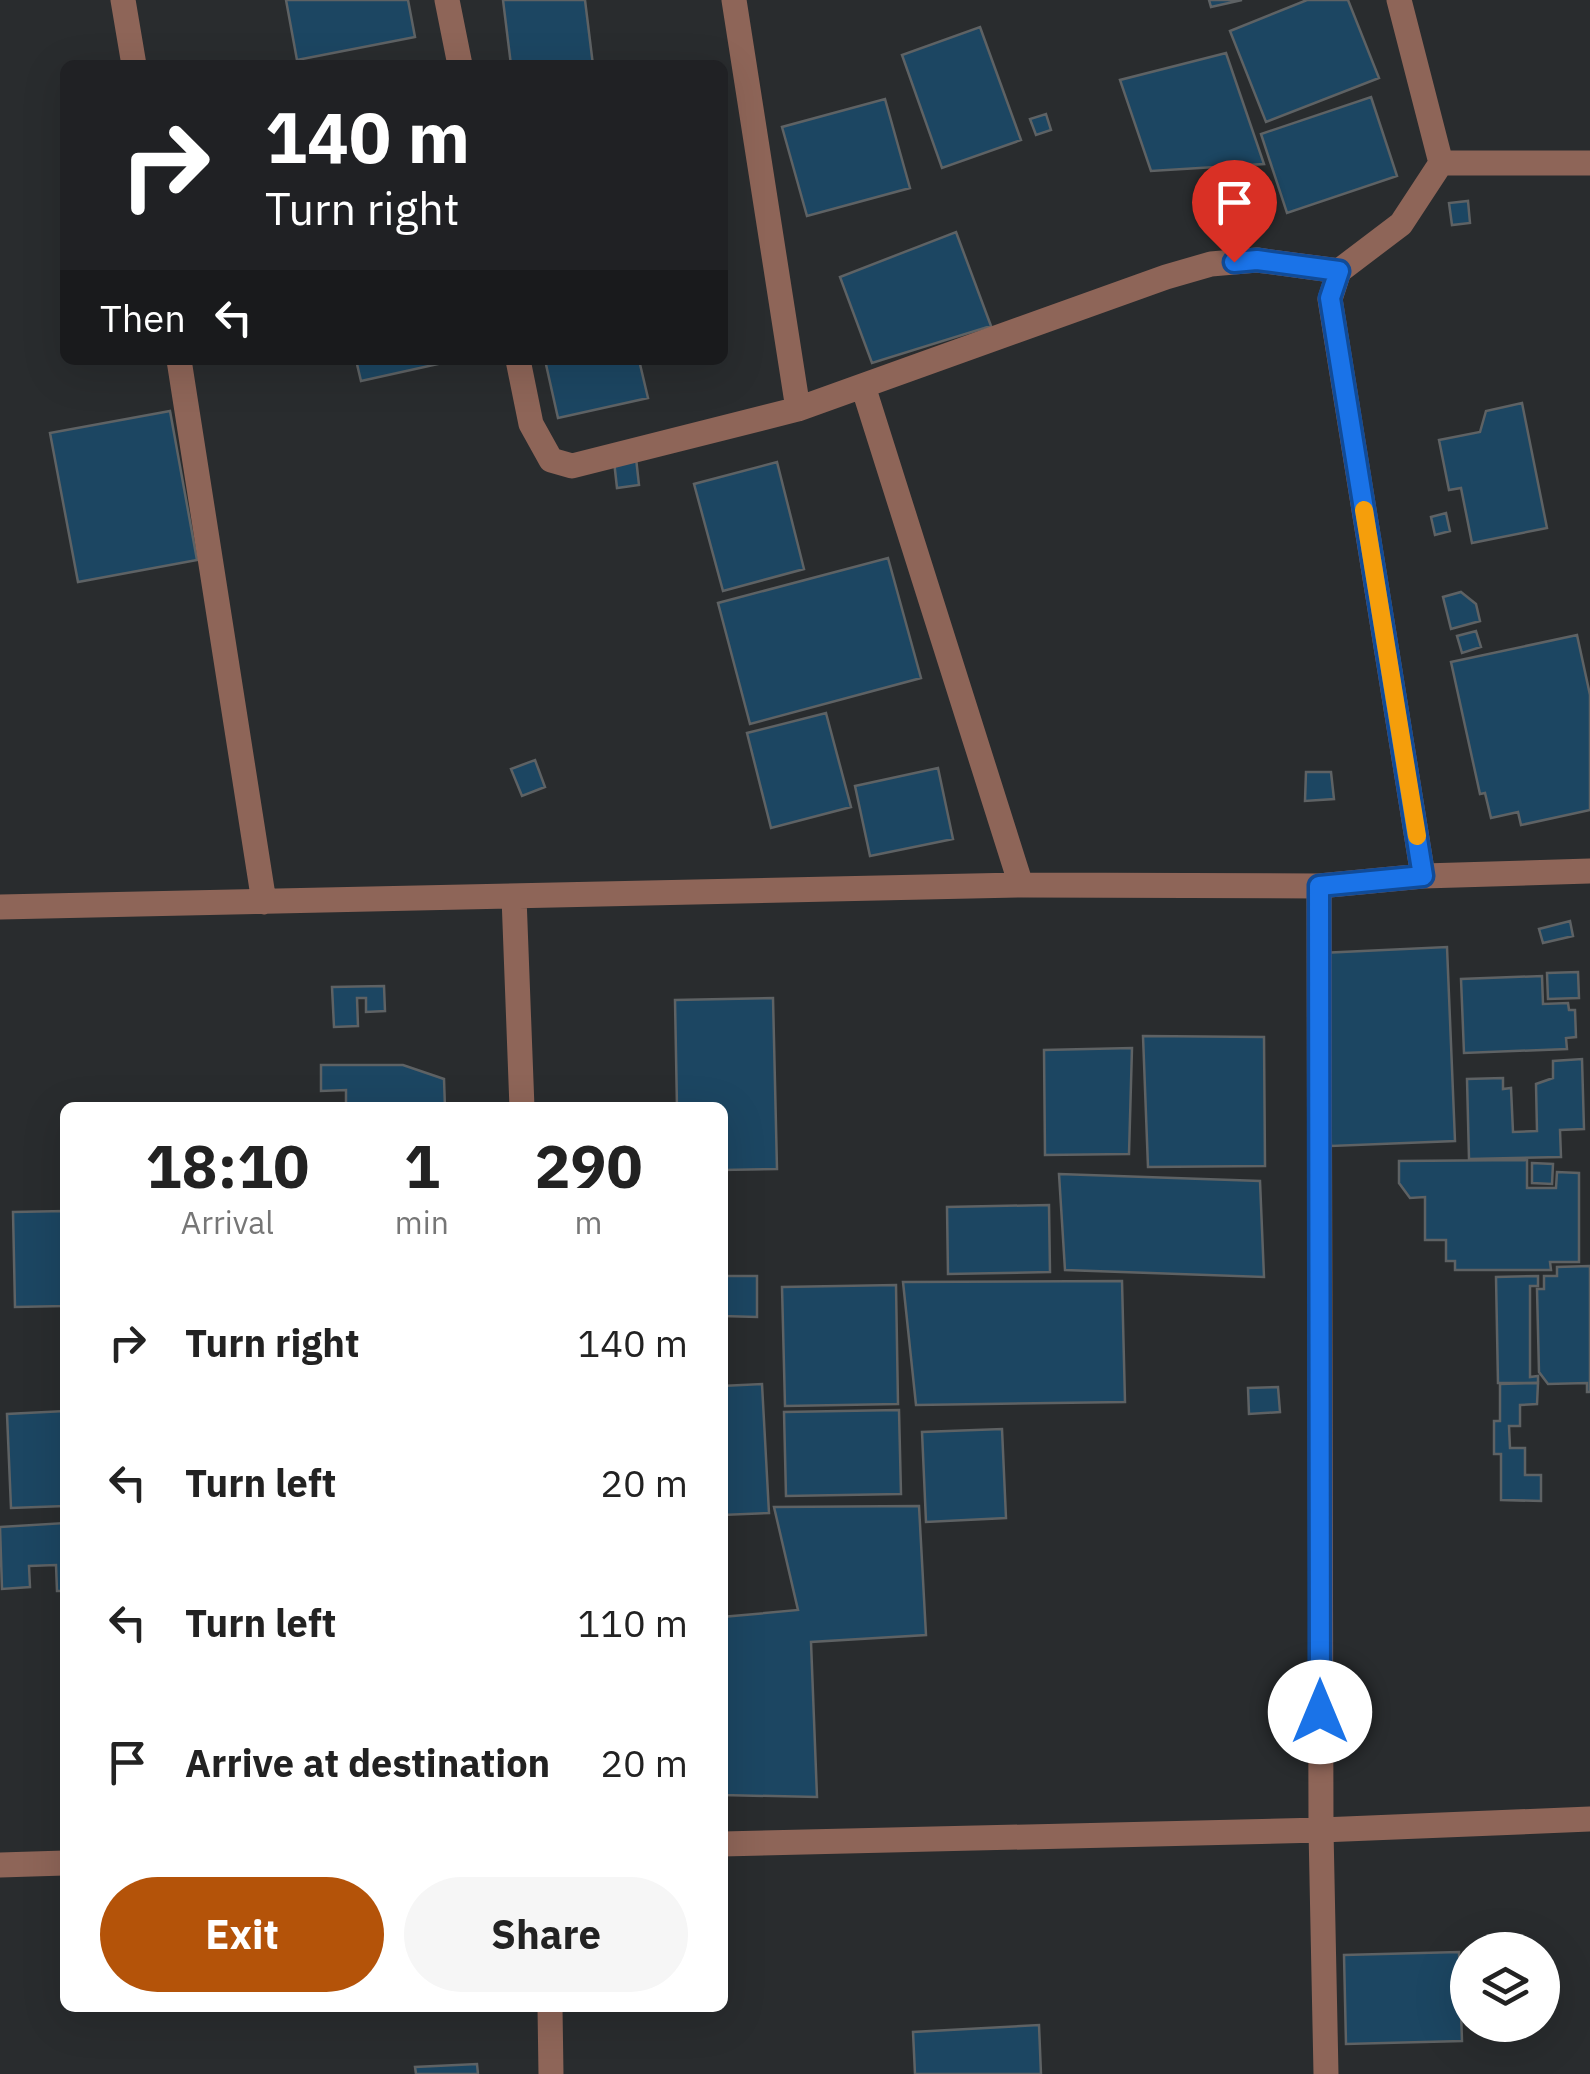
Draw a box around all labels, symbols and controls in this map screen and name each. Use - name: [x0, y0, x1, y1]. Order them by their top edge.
- text: 140 m: [265, 91, 470, 182]
- icon: right: [100, 100, 230, 230]
- pin: [1192, 160, 1277, 263]
- icon: arrive: [1207, 175, 1262, 230]
- text: Turn right: [265, 179, 460, 237]
- icon: left: [206, 290, 261, 345]
- text: Then: [100, 293, 186, 342]
- text: 18:10: [146, 1126, 309, 1205]
- text: 1: [404, 1126, 440, 1205]
- text: 290: [534, 1126, 642, 1205]
- text: Arrival: [181, 1201, 274, 1243]
- text: min: [395, 1201, 449, 1243]
- text: m: [575, 1201, 602, 1243]
- icon: right: [100, 1315, 155, 1370]
- text: Turn right: [185, 1318, 360, 1367]
- text: 140 m: [577, 1318, 688, 1367]
- icon: left: [100, 1455, 155, 1510]
- text: Turn left: [185, 1458, 336, 1507]
- text: 20 m: [600, 1458, 688, 1507]
- icon: left: [100, 1595, 155, 1650]
- text: Turn left: [185, 1598, 336, 1647]
- text: 110 m: [577, 1598, 688, 1647]
- position arrow: [1268, 1660, 1372, 1764]
- icon: arrive: [100, 1735, 155, 1790]
- text: Arrive at destination: [185, 1738, 550, 1787]
- text: 20 m: [600, 1738, 688, 1787]
- button: Exit: [100, 1877, 384, 1992]
- button: Share: [404, 1877, 688, 1992]
- map controls: [1450, 1932, 1560, 2042]
- button: layers: [1450, 1932, 1560, 2042]

